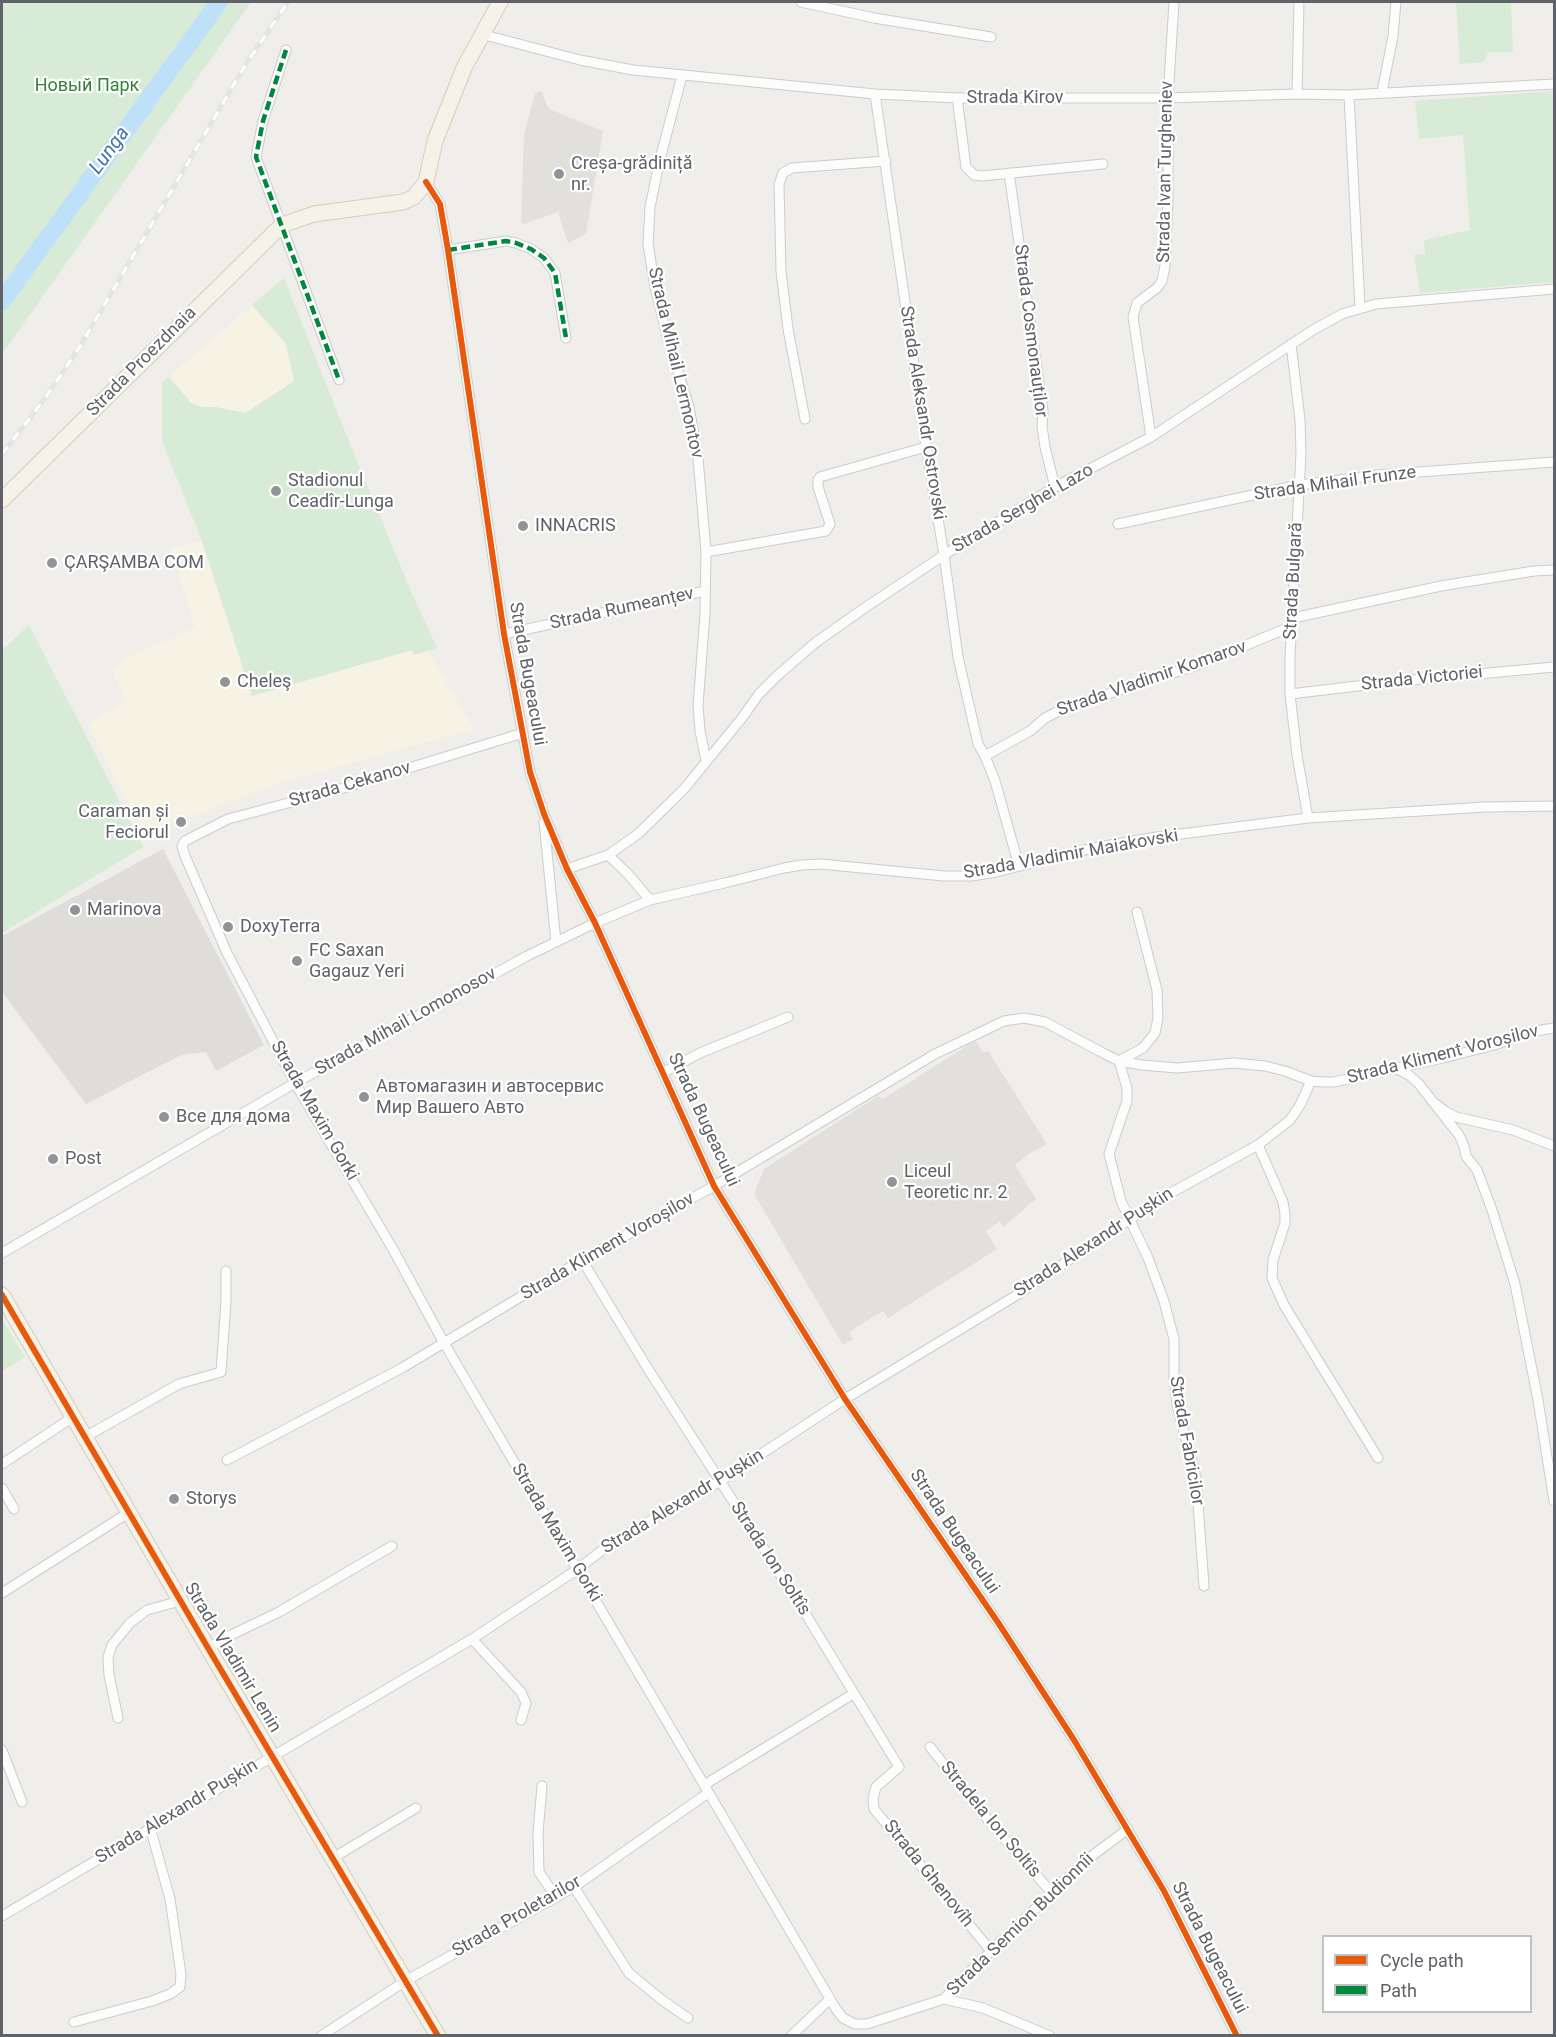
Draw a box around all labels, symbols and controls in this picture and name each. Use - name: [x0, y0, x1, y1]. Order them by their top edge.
- park label: Новый Парк: [35, 75, 139, 97]
- street label: Strada Ivan Turgheniev: [1154, 81, 1178, 263]
- street label: Strada Kirov: [967, 87, 1063, 109]
- water label: Lunga: [85, 123, 135, 179]
- place label: Creșa-grădiniță nr.: [571, 153, 692, 195]
- marker: Creșa-grădiniță nr.: [552, 167, 566, 181]
- street label: Strada Cosmonauților: [1009, 243, 1051, 419]
- street label: Strada Mihail Lermontov: [642, 265, 708, 461]
- street label: Strada Proezdnaia: [83, 303, 201, 421]
- street label: Strada Aleksandr Ostrovski: [894, 305, 950, 521]
- street label: Strada Serghei Lazo: [948, 460, 1098, 558]
- street label: Strada Mihail Frunze: [1253, 462, 1417, 506]
- place label: Stadionul Ceadîr-Lunga: [288, 470, 394, 512]
- marker: Stadionul Ceadîr-Lunga: [269, 484, 283, 498]
- place label: INNACRIS: [535, 515, 616, 537]
- marker: INNACRIS: [516, 519, 530, 533]
- street label: Strada Bulgară: [1280, 522, 1308, 640]
- place label: ÇARŞAMBA COM: [64, 552, 204, 574]
- marker: ÇARŞAMBA COM: [45, 556, 59, 570]
- street label: Strada Rumeanțev: [548, 583, 696, 635]
- street label: Strada Bugeacului: [504, 601, 550, 747]
- street label: Strada Vladimir Komarov: [1054, 636, 1250, 722]
- street label: Strada Victoriei: [1360, 662, 1484, 696]
- place label: Cheleş: [237, 671, 291, 693]
- marker: Cheleş: [218, 675, 232, 689]
- street label: Strada Cekanov: [287, 757, 413, 813]
- place label: Caraman și Feciorul: [78, 801, 169, 844]
- marker: Caraman și Feciorul: [174, 815, 188, 829]
- street label: Strada Vladimir Maiakovski: [962, 825, 1180, 885]
- place label: Marinova: [87, 899, 161, 921]
- marker: Marinova: [68, 903, 82, 917]
- place label: DoxyTerra: [240, 916, 320, 938]
- marker: DoxyTerra: [221, 920, 235, 934]
- place label: FC Saxan Gagauz Yeri: [309, 940, 405, 982]
- marker: FC Saxan Gagauz Yeri: [290, 954, 304, 968]
- street label: Strada Mihail Lomonosov: [312, 963, 500, 1081]
- street label: Strada Kliment Voroșilov: [1345, 1021, 1541, 1089]
- street label: Strada Maxim Gorki: [265, 1037, 363, 1185]
- street label: Strada Bugeacului: [663, 1050, 743, 1190]
- place label: Автомагазин и автосервис Мир Вашего Авто: [376, 1076, 604, 1118]
- marker: Автомагазин и автосервис Мир Вашего Авто: [357, 1090, 371, 1104]
- place label: Все для дома: [176, 1106, 291, 1128]
- marker: Все для дома: [157, 1110, 171, 1124]
- place label: Post: [65, 1148, 102, 1170]
- marker: Post: [46, 1152, 60, 1166]
- place label: Liceul Teoretic nr. 2: [904, 1161, 1008, 1204]
- marker: Liceul Teoretic nr. 2: [885, 1175, 899, 1189]
- street label: Strada Alexandr Pușkin: [1010, 1183, 1178, 1303]
- street label: Strada Kliment Voroșilov: [517, 1188, 699, 1306]
- street label: Strada Fabricilor: [1164, 1375, 1208, 1507]
- street label: Strada Alexandr Pușkin: [598, 1445, 768, 1559]
- street label: Strada Maxim Gorki: [506, 1460, 606, 1606]
- street label: Strada Bugeacului: [904, 1466, 1004, 1598]
- place label: Storys: [186, 1488, 237, 1510]
- marker: Storys: [167, 1492, 181, 1506]
- street label: Strada Ion Soltîs: [725, 1498, 815, 1620]
- street label: Strada Vladimir Lenin: [179, 1579, 285, 1737]
- street label: Strada Alexandr Pușkin: [92, 1755, 262, 1869]
- street label: Stradela Ion Soltîs: [935, 1758, 1045, 1882]
- street label: Strada Ghenovîh: [878, 1816, 978, 1932]
- street label: Strada Semion Budionnîi: [943, 1849, 1099, 2001]
- street label: Strada Proletarilor: [449, 1871, 585, 1963]
- street label: Strada Bugeacului: [1166, 1878, 1252, 2018]
- legend: [1322, 1935, 1532, 2013]
- text: Cycle path: [1380, 1950, 1464, 1971]
- text: Path: [1380, 1980, 1417, 2001]

